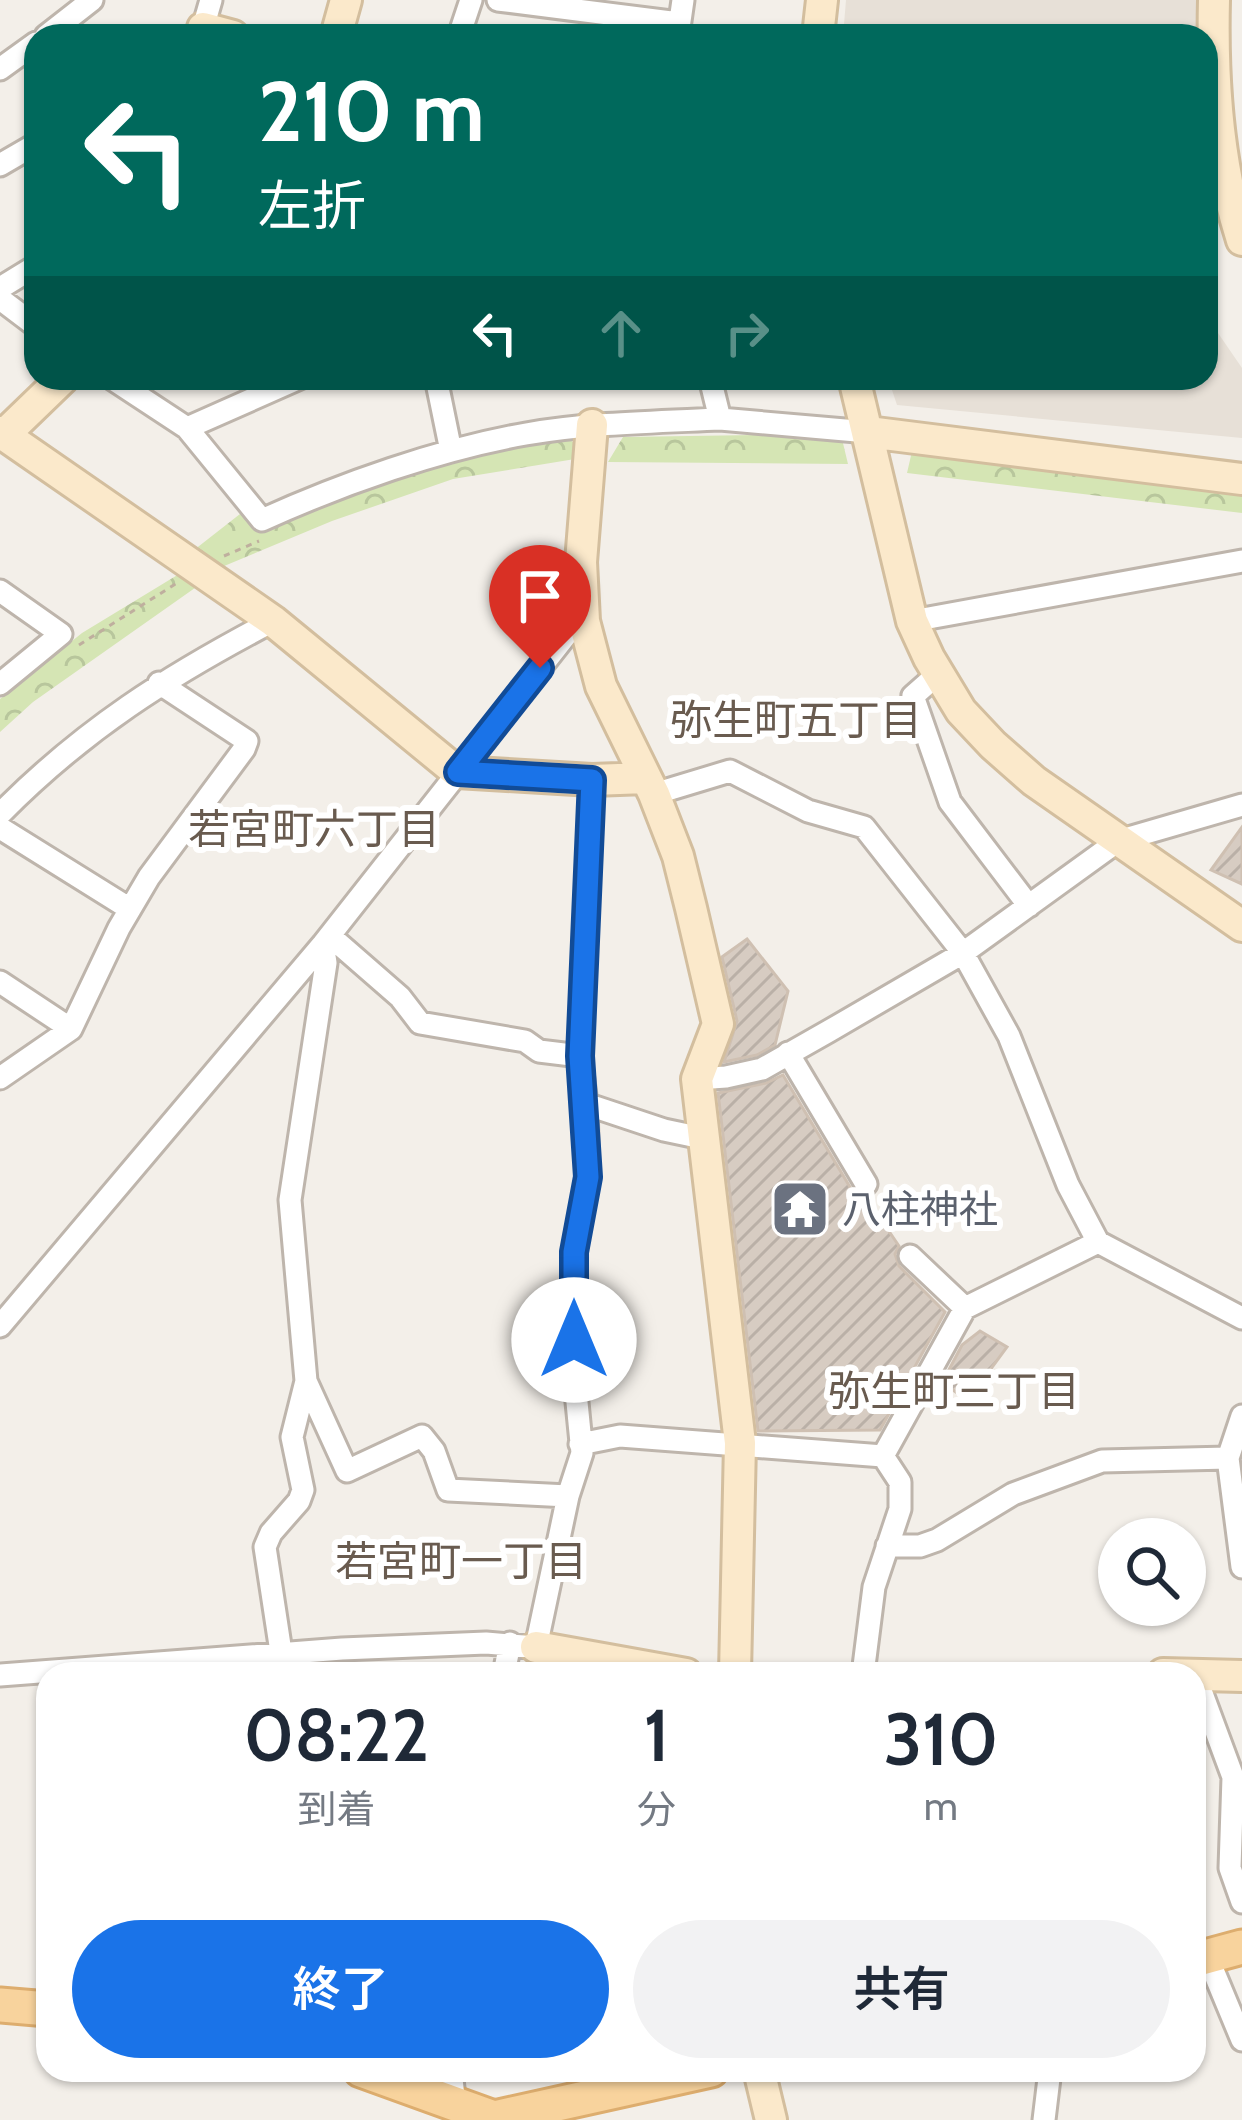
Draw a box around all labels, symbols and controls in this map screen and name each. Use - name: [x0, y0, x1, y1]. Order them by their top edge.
- text: 210 m: [258, 60, 485, 162]
- icon: left: [60, 72, 216, 228]
- text: 左折: [258, 173, 366, 239]
- icon: left: [462, 300, 528, 366]
- icon: ahead: [588, 300, 654, 366]
- icon: right: [714, 300, 780, 366]
- pin: [489, 545, 591, 668]
- icon: arrive: [507, 563, 573, 629]
- district label: 弥生町五丁目: [670, 694, 922, 746]
- district label: 若宮町六丁目: [188, 803, 440, 855]
- temple icon: 八柱神社: [769, 1178, 831, 1240]
- place label: 八柱神社: [842, 1185, 998, 1233]
- position arrow: [511, 1277, 637, 1403]
- district label: 弥生町三丁目: [828, 1365, 1080, 1417]
- map controls: [1098, 1518, 1206, 1626]
- button: search: [1098, 1518, 1206, 1626]
- district label: 若宮町一丁目: [335, 1535, 587, 1587]
- text: 08:22: [244, 1692, 429, 1779]
- text: 1: [644, 1692, 669, 1779]
- text: 310: [883, 1696, 998, 1783]
- text: m: [924, 1782, 958, 1830]
- text: 到着: [297, 1785, 375, 1833]
- text: 分: [637, 1785, 676, 1833]
- button: 終了: [72, 1920, 609, 2058]
- button: 共有: [633, 1920, 1170, 2058]

